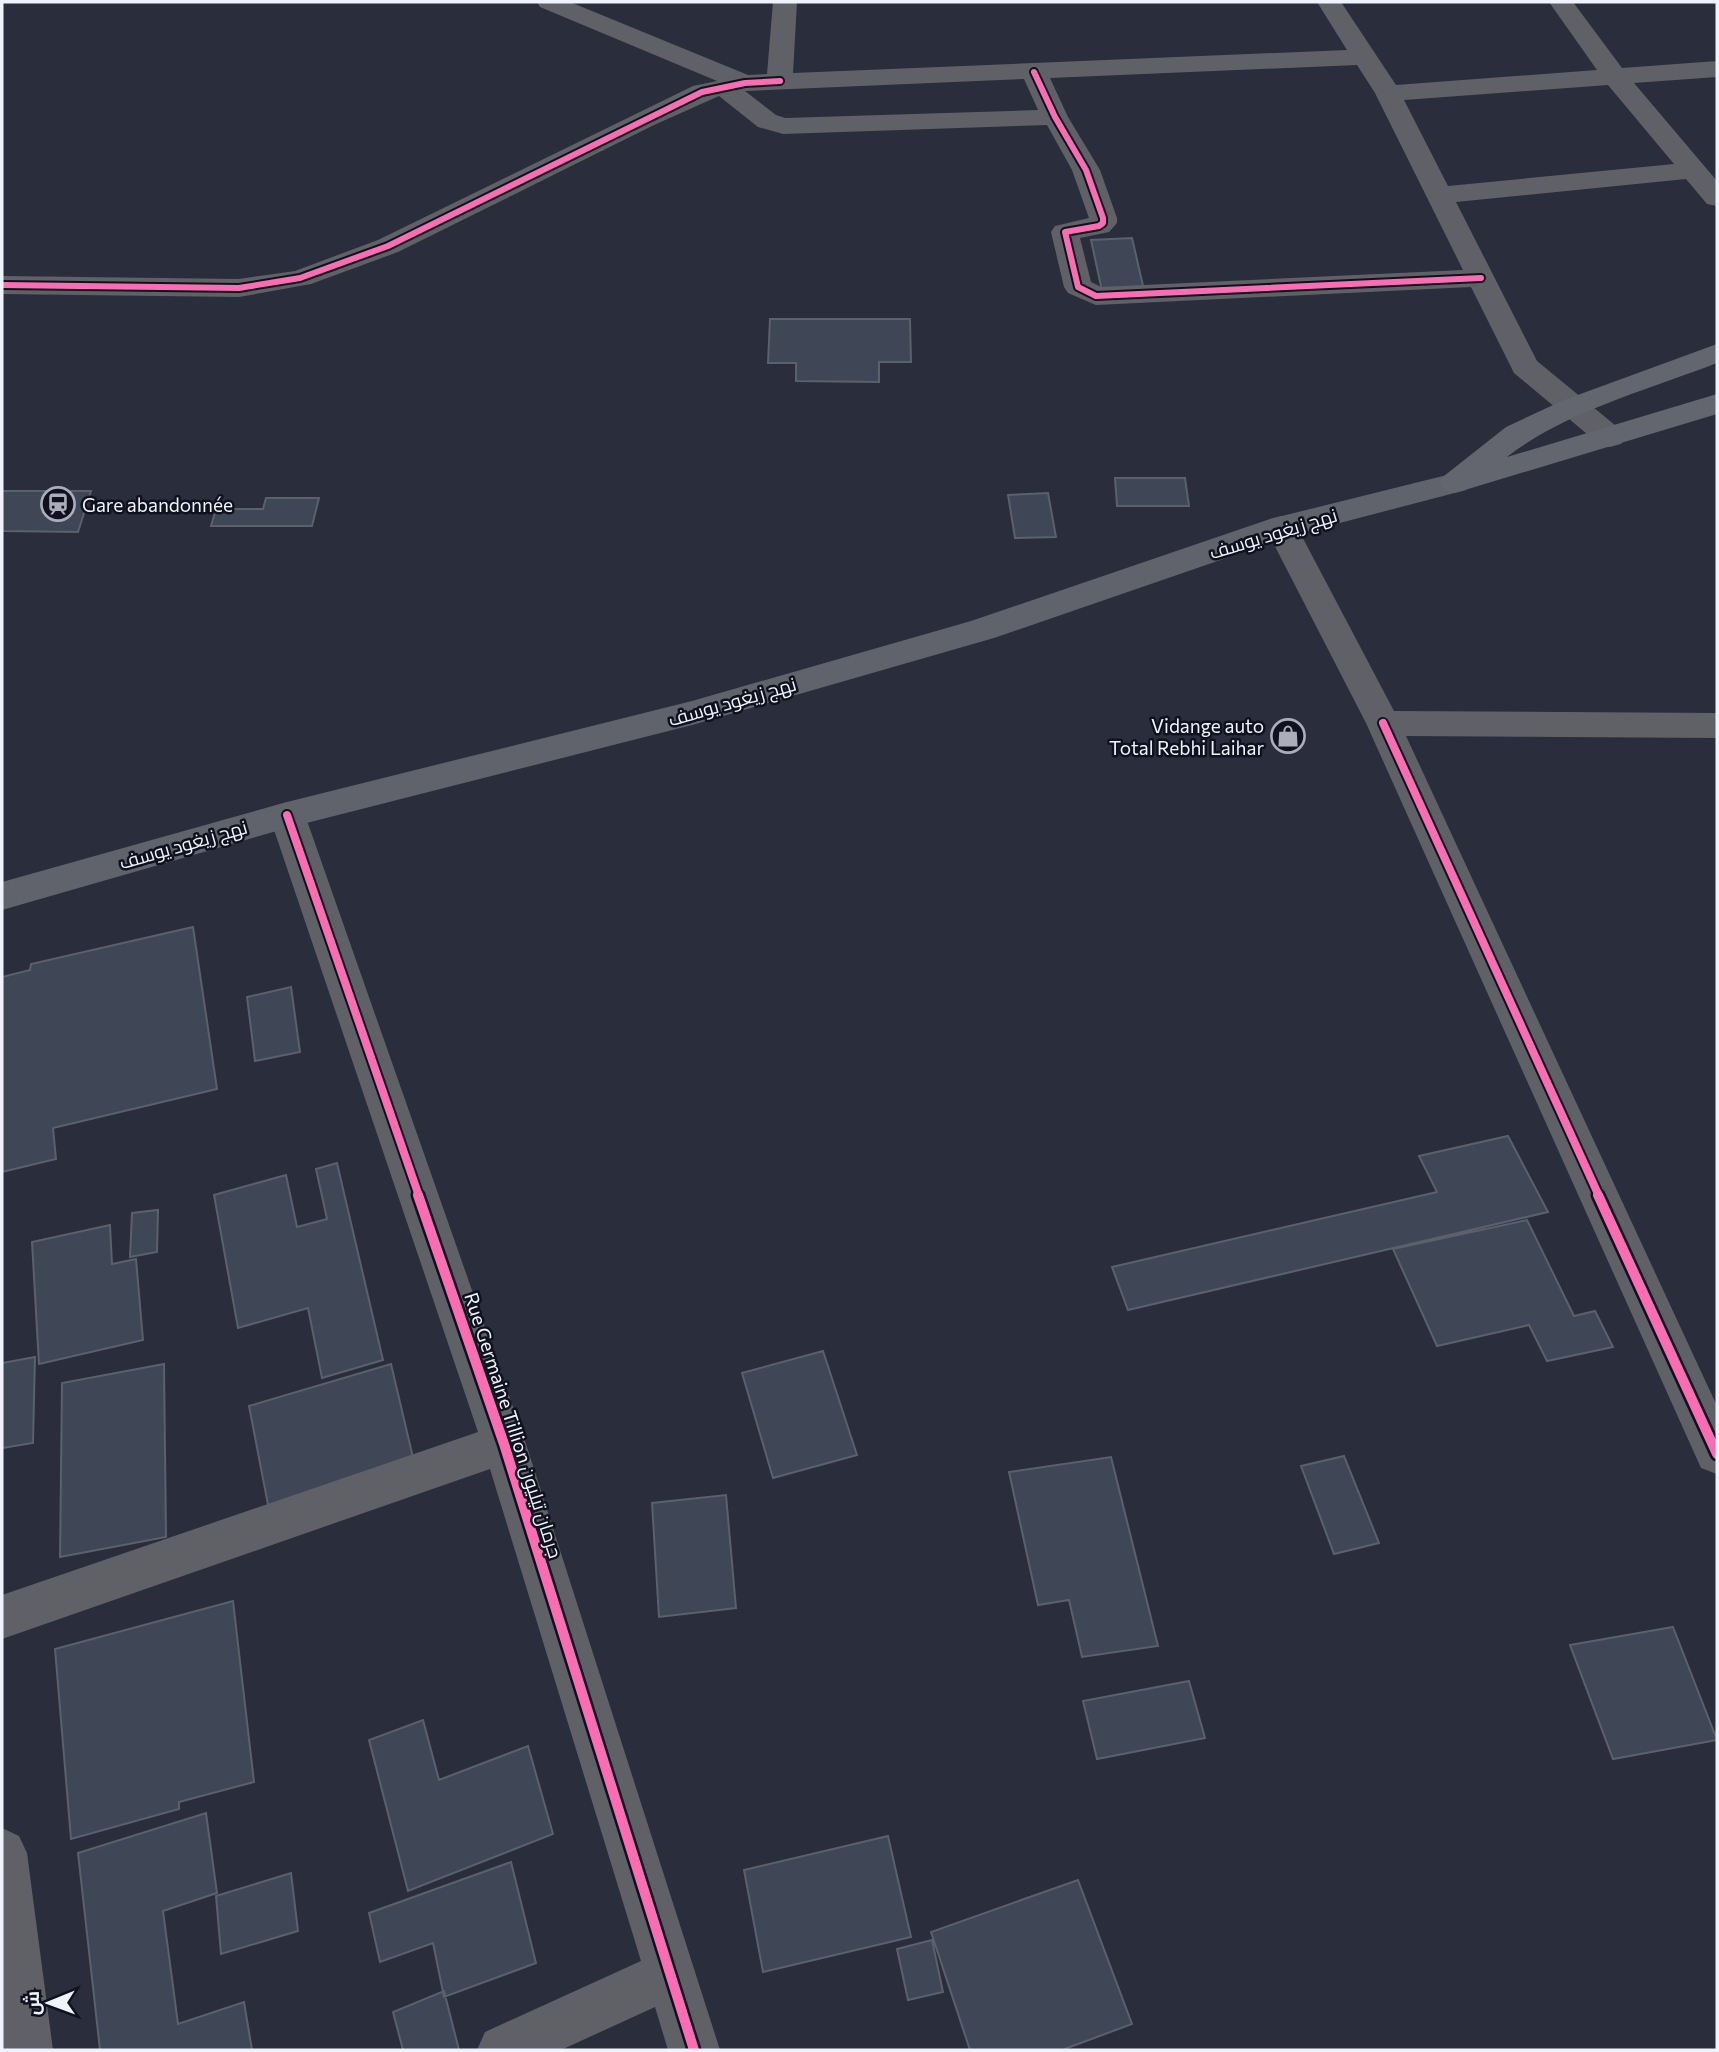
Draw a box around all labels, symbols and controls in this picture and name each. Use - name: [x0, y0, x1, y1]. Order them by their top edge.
- station icon: Gare abandonnée: [39, 485, 77, 523]
- place label: Gare abandonnée: [82, 493, 233, 516]
- street label: نهج زيغود يوسف: [1206, 503, 1341, 566]
- street label: نهج زيغود يوسف: [665, 672, 800, 733]
- place label: Vidange auto Total Rebhi Laihar: [1109, 714, 1264, 759]
- shop icon: Vidange auto Total Rebhi Laihar: [1269, 717, 1307, 755]
- street label: نهج زيغود يوسف: [116, 815, 251, 876]
- street label: Rue Germaine Tillion جرمان تيليون: [459, 1289, 568, 1561]
- north arrow: [14, 1968, 84, 2038]
- text: ش: [20, 1991, 44, 2016]

